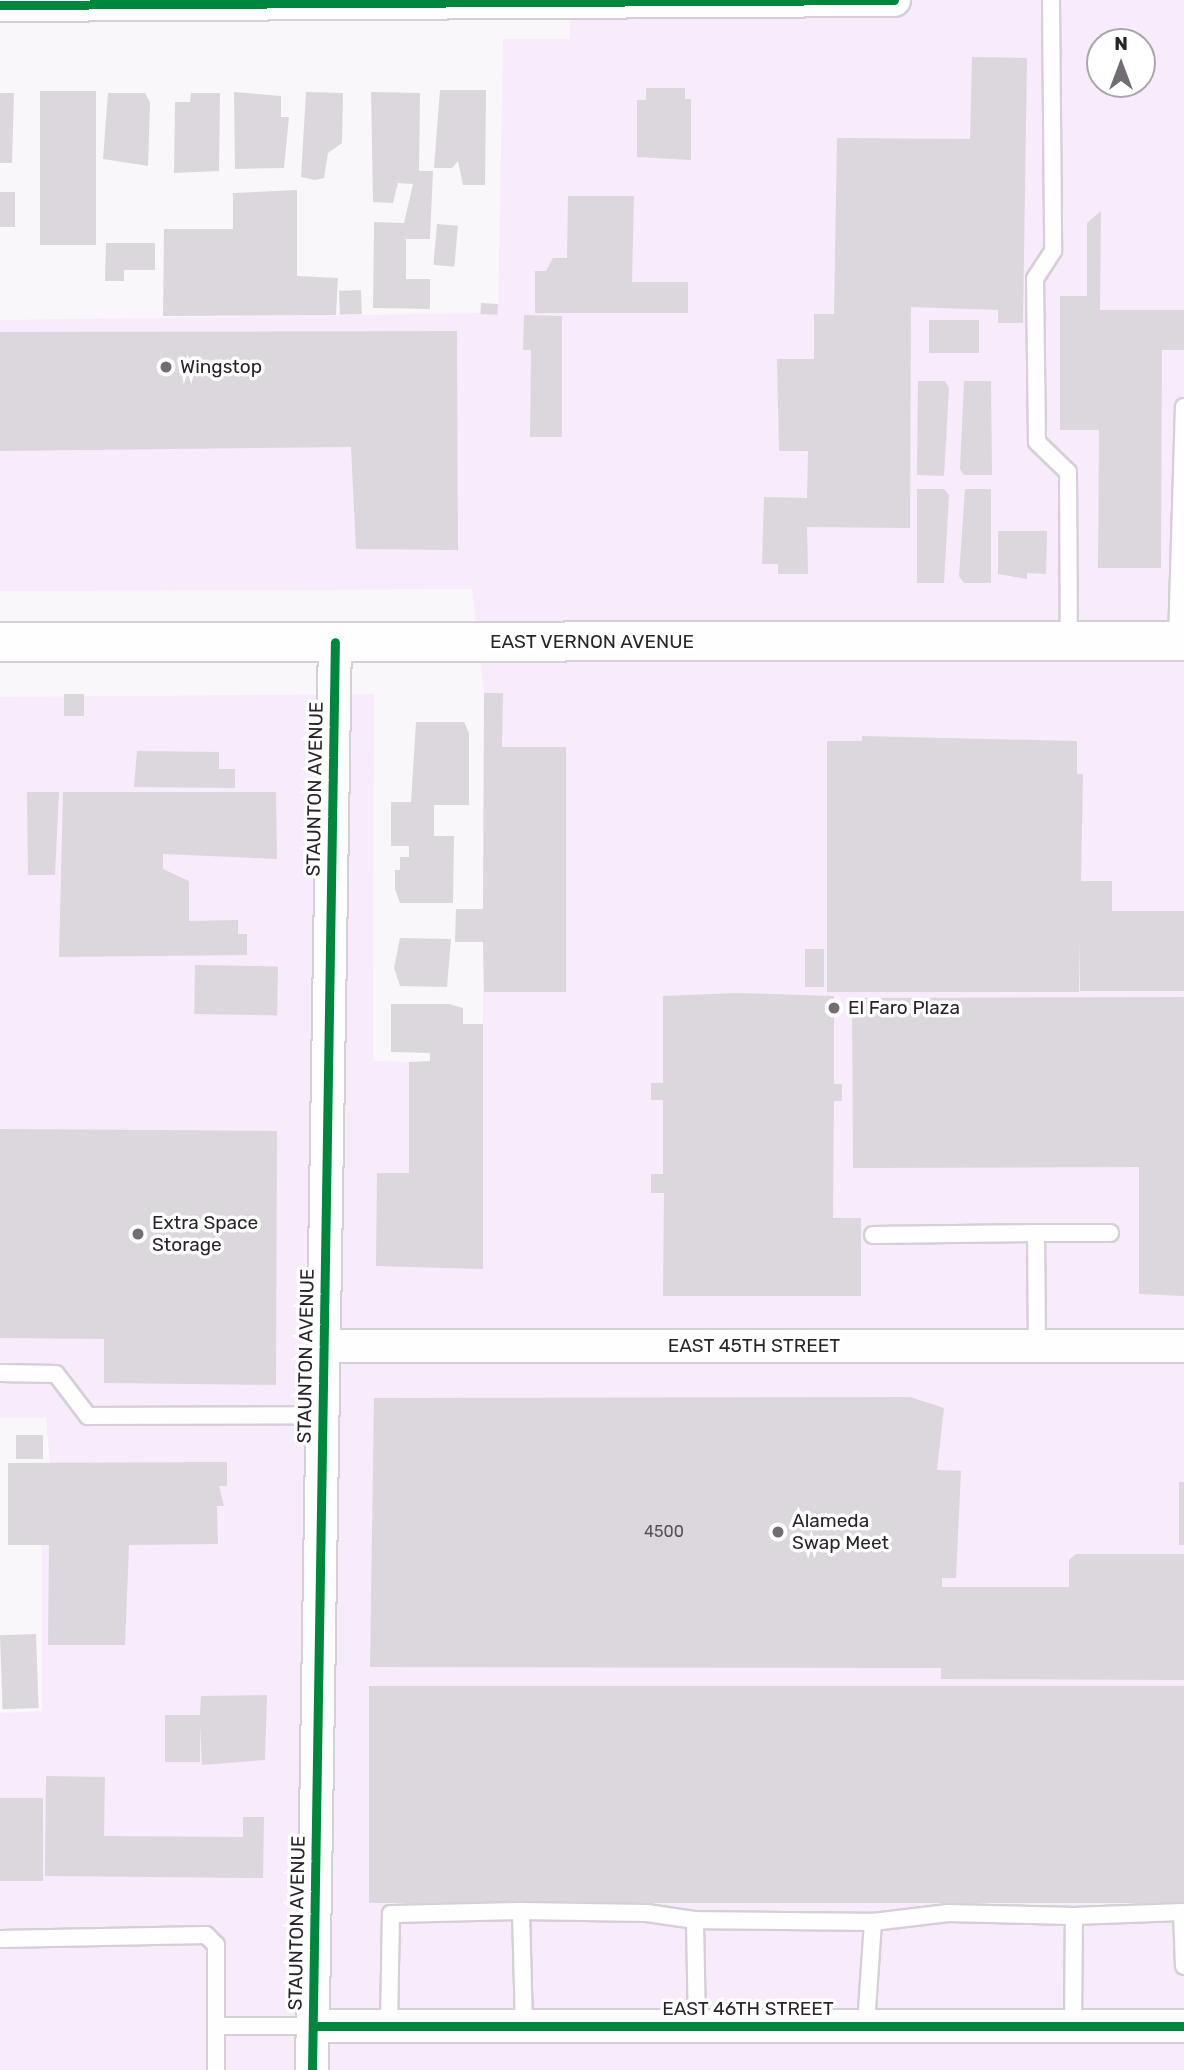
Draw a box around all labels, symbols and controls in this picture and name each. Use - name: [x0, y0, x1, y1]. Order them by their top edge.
- north arrow: [1086, 28, 1156, 98]
- text: N: [1114, 32, 1128, 55]
- place label: Wingstop: [180, 356, 262, 378]
- marker: Wingstop: [158, 359, 174, 375]
- street label: EAST VERNON AVENUE: [489, 631, 695, 653]
- street label: STAUNTON AVENUE: [302, 701, 328, 877]
- place label: El Faro Plaza: [848, 997, 960, 1019]
- marker: El Faro Plaza: [826, 1000, 842, 1016]
- place label: Extra Space Storage: [152, 1212, 258, 1256]
- marker: Extra Space Storage: [130, 1226, 146, 1242]
- street label: STAUNTON AVENUE: [293, 1268, 319, 1444]
- street label: EAST 45TH STREET: [668, 1335, 840, 1357]
- place label: Alameda Swap Meet: [792, 1510, 889, 1554]
- house number: 4500: [644, 1522, 684, 1542]
- marker: Alameda Swap Meet: [770, 1524, 786, 1540]
- street label: STAUNTON AVENUE: [284, 1835, 310, 2011]
- street label: EAST 46TH STREET: [662, 1998, 834, 2020]

